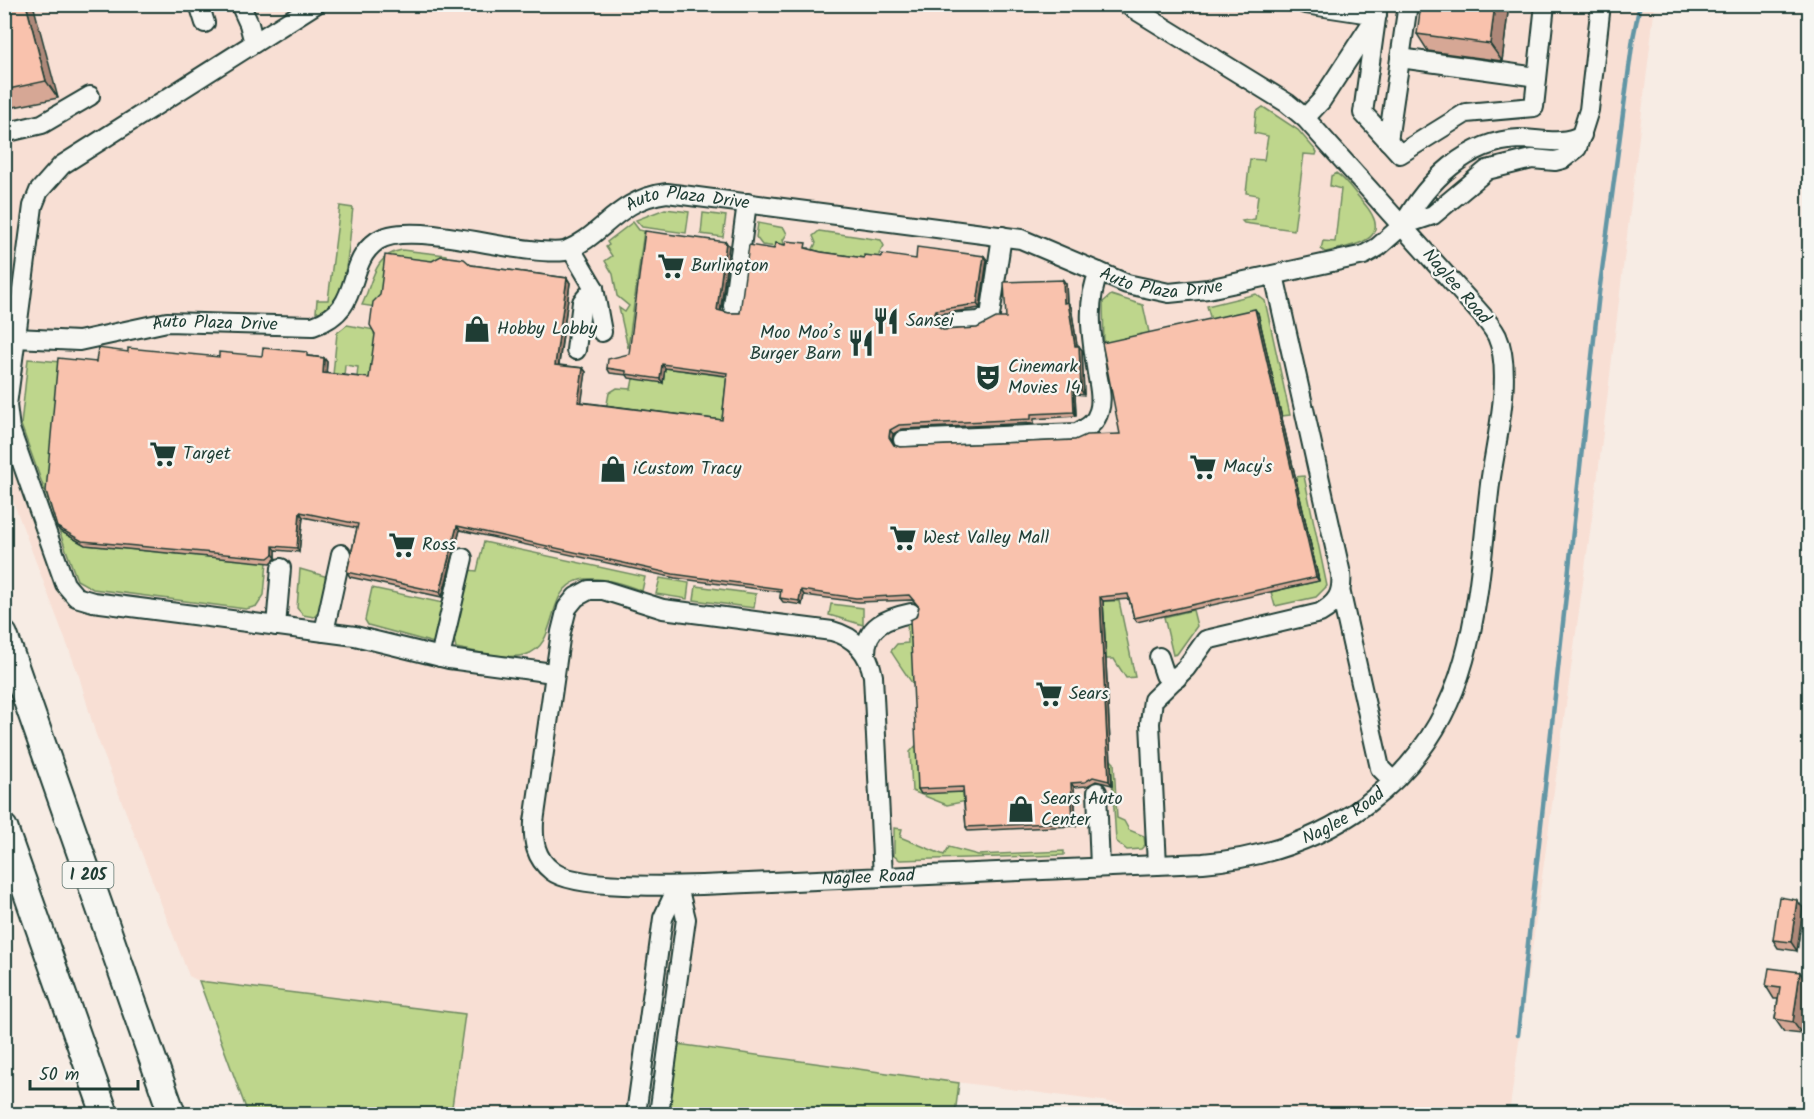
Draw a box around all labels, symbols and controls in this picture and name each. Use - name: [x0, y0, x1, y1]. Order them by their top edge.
- street label: Auto Plaza Drive: [620, 179, 751, 220]
- street label: Naglee Road: [1415, 242, 1498, 332]
- supermarket icon: Burlington: [656, 251, 686, 281]
- place label: Burlington: [691, 252, 769, 281]
- street label: Auto Plaza Drive: [1095, 259, 1226, 307]
- restaurant icon: Sansei: [871, 306, 901, 336]
- street label: Auto Plaza Drive: [149, 307, 278, 340]
- place label: Sansei: [906, 307, 954, 336]
- shop icon: Hobby Lobby: [462, 314, 492, 344]
- place label: Hobby Lobby: [497, 315, 598, 344]
- place label: Moo Moo’s Burger Barn: [750, 319, 841, 369]
- restaurant icon: Moo Moo’s Burger Barn: [846, 328, 876, 358]
- place label: Cinemark Movies 14: [1008, 353, 1081, 403]
- theatre icon: Cinemark Movies 14: [973, 362, 1003, 392]
- supermarket icon: Target: [148, 439, 178, 469]
- place label: Target: [183, 440, 232, 469]
- supermarket icon: Macy's: [1188, 452, 1218, 482]
- place label: Macy's: [1223, 453, 1273, 482]
- shop icon: iCustom Tracy: [598, 454, 628, 484]
- place label: iCustom Tracy: [633, 455, 742, 484]
- supermarket icon: West Valley Mall: [888, 523, 918, 553]
- place label: West Valley Mall: [923, 524, 1050, 553]
- supermarket icon: Ross: [387, 530, 417, 560]
- place label: Ross: [422, 531, 456, 560]
- supermarket icon: Sears: [1034, 679, 1064, 709]
- place label: Sears: [1069, 680, 1109, 709]
- street label: Naglee Road: [1297, 780, 1393, 853]
- place label: Sears Auto Center: [1041, 785, 1123, 835]
- shop icon: Sears Auto Center: [1006, 794, 1036, 824]
- street label: Naglee Road: [821, 861, 916, 894]
- road number: I 205: [62, 862, 113, 888]
- scale bar: [30, 1053, 138, 1091]
- text: 50 m: [39, 1061, 79, 1090]

